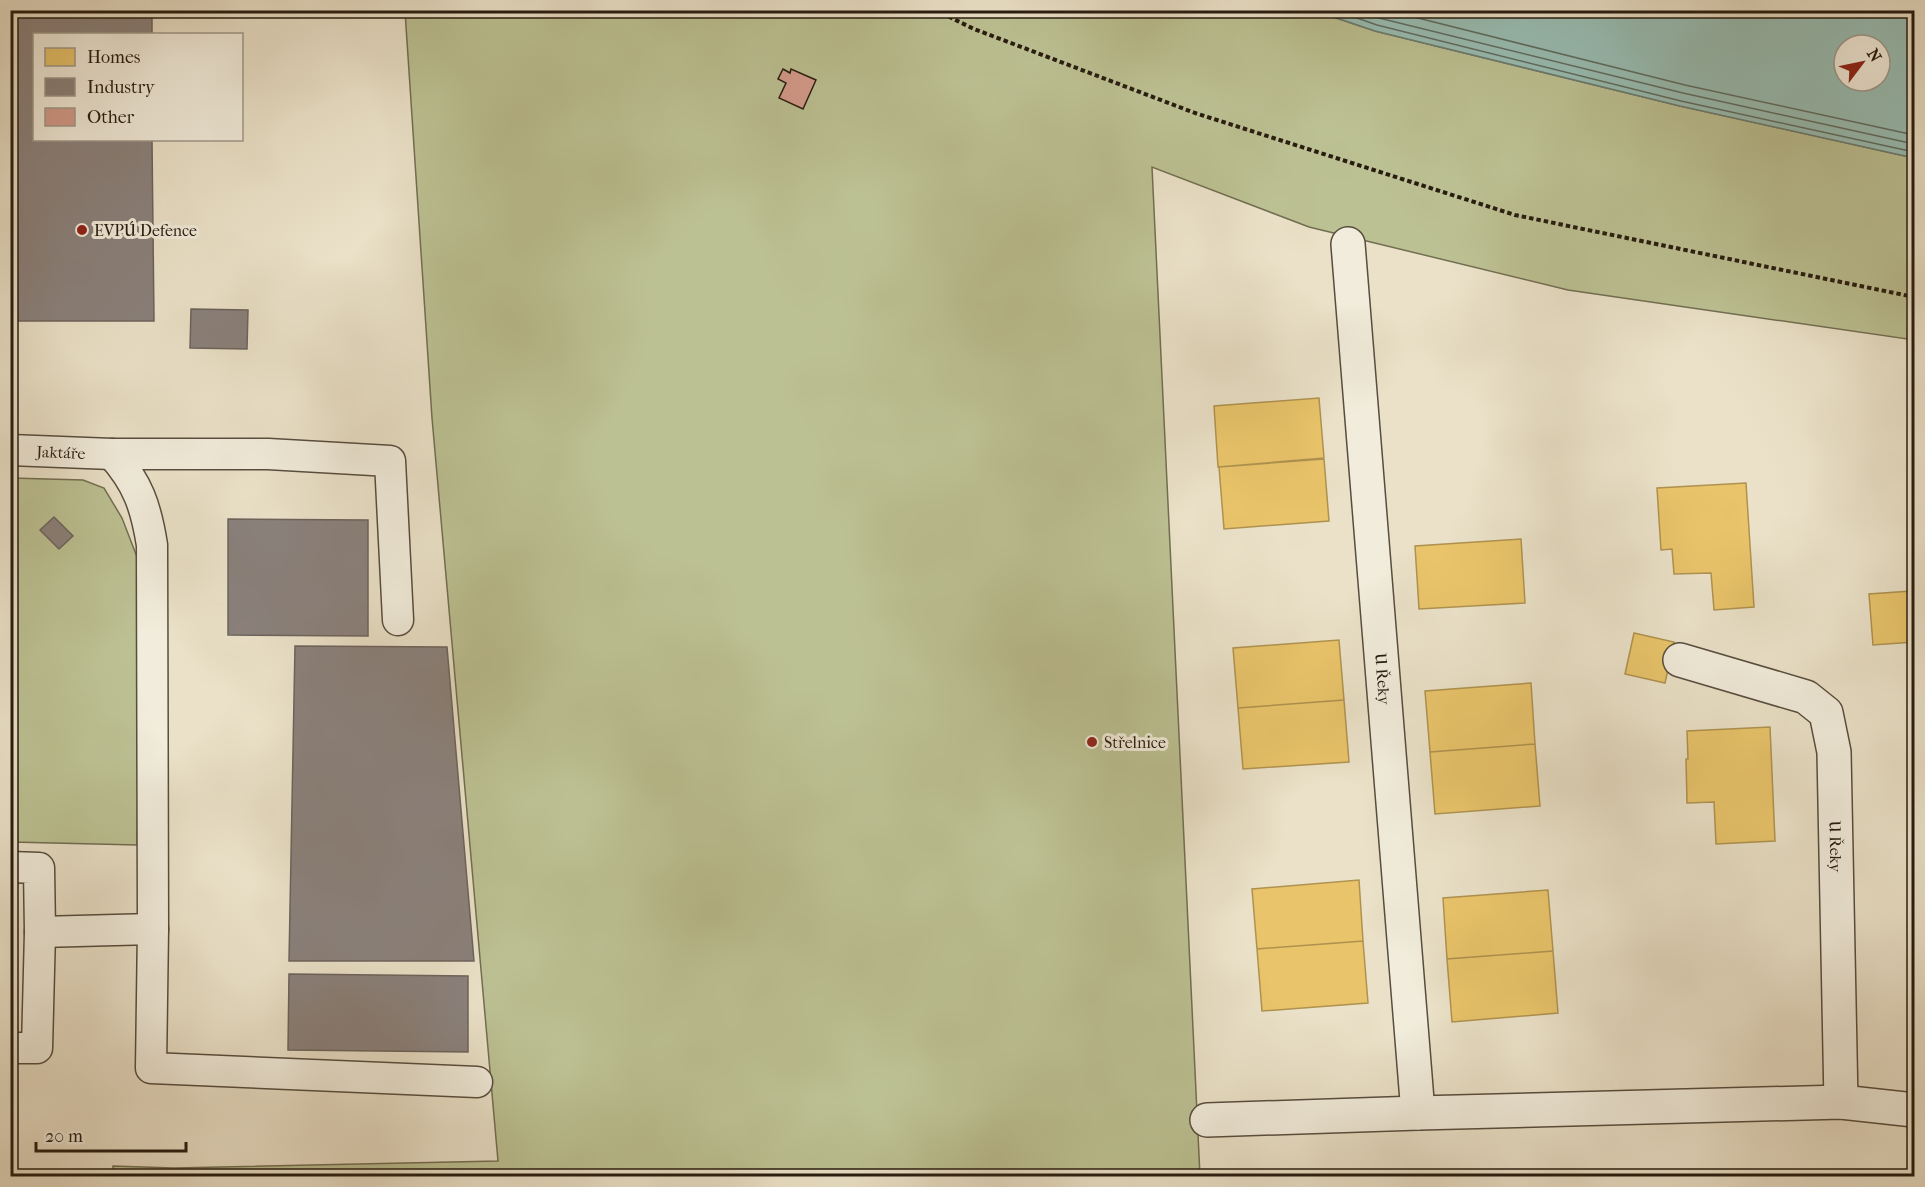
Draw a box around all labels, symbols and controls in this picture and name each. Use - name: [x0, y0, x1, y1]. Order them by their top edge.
- legend: [33, 33, 243, 141]
- north arrow: [1832, 33, 1892, 93]
- text: N: [1863, 45, 1886, 66]
- text: Homes: [87, 47, 141, 68]
- text: Industry: [87, 77, 156, 98]
- text: Other: [87, 107, 135, 128]
- place label: EVPÚ Defence: [94, 221, 197, 240]
- marker: EVPÚ Defence: [75, 223, 89, 237]
- street label: Jaktáře: [34, 442, 86, 463]
- street label: U Řeky: [1371, 652, 1394, 706]
- place label: Střelnice: [1104, 733, 1166, 752]
- marker: Střelnice: [1085, 735, 1099, 749]
- street label: U Řeky: [1825, 820, 1846, 873]
- scale bar: [36, 1115, 186, 1153]
- text: 20 m: [45, 1126, 83, 1147]

